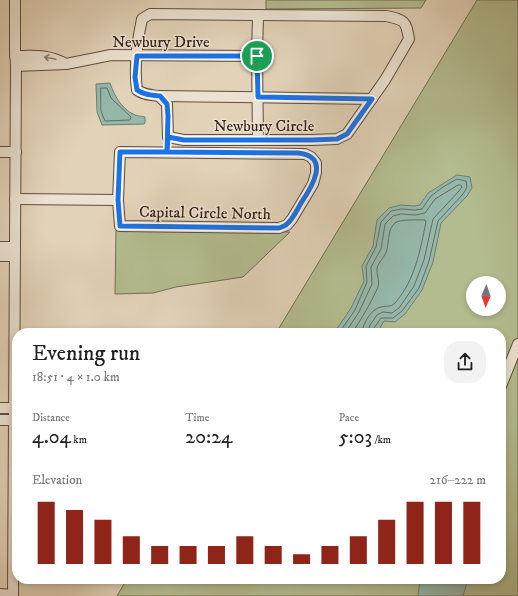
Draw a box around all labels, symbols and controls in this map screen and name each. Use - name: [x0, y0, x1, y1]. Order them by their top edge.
- street label: Newbury Drive: [112, 32, 210, 52]
- pin: [240, 39, 274, 73]
- icon: arrive: [246, 45, 268, 67]
- one-way arrow: [44, 53, 57, 61]
- street label: Newbury Circle: [214, 116, 315, 136]
- street label: Capital Circle North: [139, 202, 272, 224]
- north arrow: [466, 276, 506, 316]
- map controls: [466, 276, 506, 316]
- text: Evening run: [32, 340, 140, 367]
- button: share: [444, 341, 486, 383]
- text: 18:51 · 4 × 1.0 km: [32, 369, 120, 385]
- text: Distance: [32, 411, 70, 425]
- text: Time: [185, 411, 209, 425]
- text: Pace: [339, 411, 359, 425]
- text: 4.04: [32, 425, 71, 450]
- text: 20:24: [185, 425, 232, 450]
- text: 5:03: [339, 425, 372, 450]
- text: km: [71, 433, 87, 447]
- text: /km: [372, 433, 391, 447]
- text: Elevation: [32, 472, 82, 488]
- text: 216–222 m: [430, 472, 486, 488]

